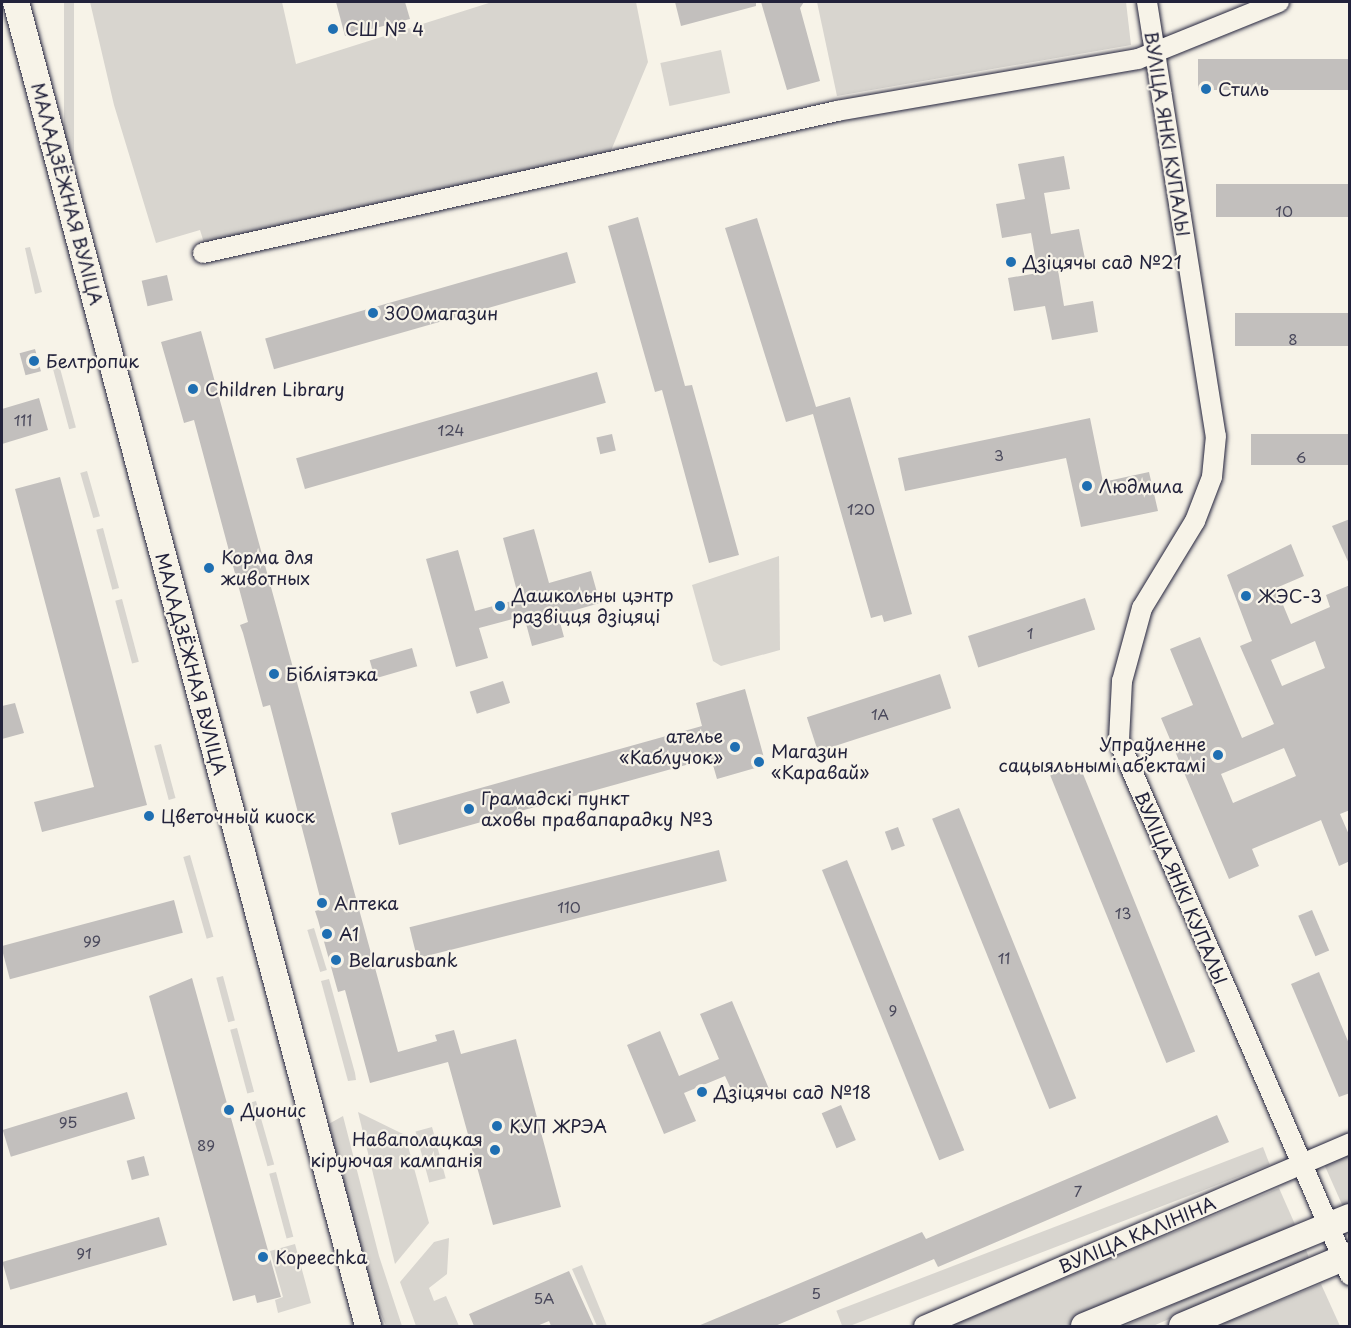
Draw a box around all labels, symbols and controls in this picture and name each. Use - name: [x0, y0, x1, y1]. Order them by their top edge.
- place label: СШ № 4: [345, 18, 424, 40]
- marker: СШ № 4: [326, 22, 340, 36]
- street label: ВУЛІЦА ЯНКІ КУПАЛЫ: [1140, 30, 1194, 238]
- place label: Стиль: [1218, 78, 1269, 100]
- street label: МАЛАДЗЁЖНАЯ ВУЛІЦА: [27, 80, 107, 308]
- marker: Стиль: [1199, 82, 1213, 96]
- house number: 10: [1275, 202, 1293, 220]
- place label: Дзіцячы сад №21: [1023, 251, 1182, 273]
- marker: Дзіцячы сад №21: [1004, 255, 1018, 269]
- place label: ЗООмагазин: [385, 302, 498, 324]
- marker: ЗООмагазин: [366, 306, 380, 320]
- house number: 8: [1288, 330, 1298, 348]
- place label: Белтропик: [46, 350, 139, 372]
- marker: Белтропик: [27, 354, 41, 368]
- place label: Children Library: [205, 378, 346, 400]
- marker: Children Library: [186, 382, 200, 396]
- house number: 111: [14, 411, 32, 429]
- house number: 124: [438, 421, 464, 439]
- house number: 3: [994, 446, 1004, 464]
- house number: 6: [1296, 448, 1306, 466]
- place label: Людмила: [1099, 475, 1183, 497]
- marker: Людмила: [1080, 479, 1094, 493]
- house number: 120: [847, 500, 875, 518]
- place label: Корма для животных: [221, 547, 315, 590]
- street label: МАЛАДЗЁЖНАЯ ВУЛІЦА: [151, 550, 231, 778]
- marker: Корма для животных: [202, 561, 216, 575]
- place label: Дашкольны цэнтр развіцця дзіцяці: [512, 585, 675, 628]
- place label: ЖЭС-3: [1258, 585, 1322, 607]
- marker: ЖЭС-3: [1239, 589, 1253, 603]
- marker: Дашкольны цэнтр развіцця дзіцяці: [493, 599, 507, 613]
- house number: 1: [1027, 624, 1033, 642]
- place label: Бібліятэка: [286, 663, 378, 685]
- marker: Бібліятэка: [267, 667, 281, 681]
- house number: 1А: [871, 705, 889, 723]
- place label: ателье «Каблучок»: [619, 726, 723, 768]
- place label: Упраўленне сацыяльнымі абʼектамі: [997, 734, 1206, 777]
- marker: ателье «Каблучок»: [728, 740, 742, 754]
- place label: Магазин «Каравай»: [771, 741, 869, 783]
- marker: Упраўленне сацыяльнымі абʼектамі: [1211, 748, 1225, 762]
- marker: Магазин «Каравай»: [752, 755, 766, 769]
- place label: Грамадскі пункт аховы правапарадку №3: [481, 788, 714, 830]
- street label: ВУЛІЦА ЯНКІ КУПАЛЫ: [1131, 789, 1231, 987]
- marker: Грамадскі пункт аховы правапарадку №3: [462, 802, 476, 816]
- place label: Цветочный киоск: [161, 805, 315, 827]
- marker: Цветочный киоск: [142, 809, 156, 823]
- place label: Аптека: [334, 892, 399, 914]
- marker: Аптека: [315, 896, 329, 910]
- house number: 110: [557, 898, 581, 916]
- house number: 13: [1115, 904, 1131, 922]
- place label: A1: [339, 923, 359, 945]
- marker: A1: [320, 927, 334, 941]
- house number: 99: [83, 932, 101, 950]
- place label: Belarusbank: [348, 949, 458, 971]
- house number: 11: [998, 949, 1010, 967]
- marker: Belarusbank: [329, 953, 343, 967]
- house number: 9: [889, 1001, 897, 1019]
- place label: Дзіцячы сад №18: [714, 1081, 872, 1103]
- marker: Дзіцячы сад №18: [695, 1085, 709, 1099]
- place label: Дионис: [241, 1099, 306, 1121]
- marker: Дионис: [222, 1103, 236, 1117]
- house number: 95: [59, 1113, 77, 1131]
- place label: КУП ЖРЭА: [509, 1115, 608, 1137]
- marker: КУП ЖРЭА: [490, 1119, 504, 1133]
- place label: Наваполацкая кіруючая кампанія: [311, 1129, 483, 1172]
- house number: 89: [197, 1136, 215, 1154]
- marker: Наваполацкая кіруючая кампанія: [488, 1143, 502, 1157]
- house number: 7: [1074, 1182, 1082, 1200]
- street label: ВУЛІЦА КАЛІНІНА: [1055, 1192, 1219, 1278]
- house number: 91: [76, 1244, 92, 1262]
- place label: Kopeechka: [275, 1246, 367, 1268]
- marker: Kopeechka: [256, 1250, 270, 1264]
- house number: 5: [811, 1284, 821, 1302]
- house number: 5А: [533, 1289, 555, 1307]

